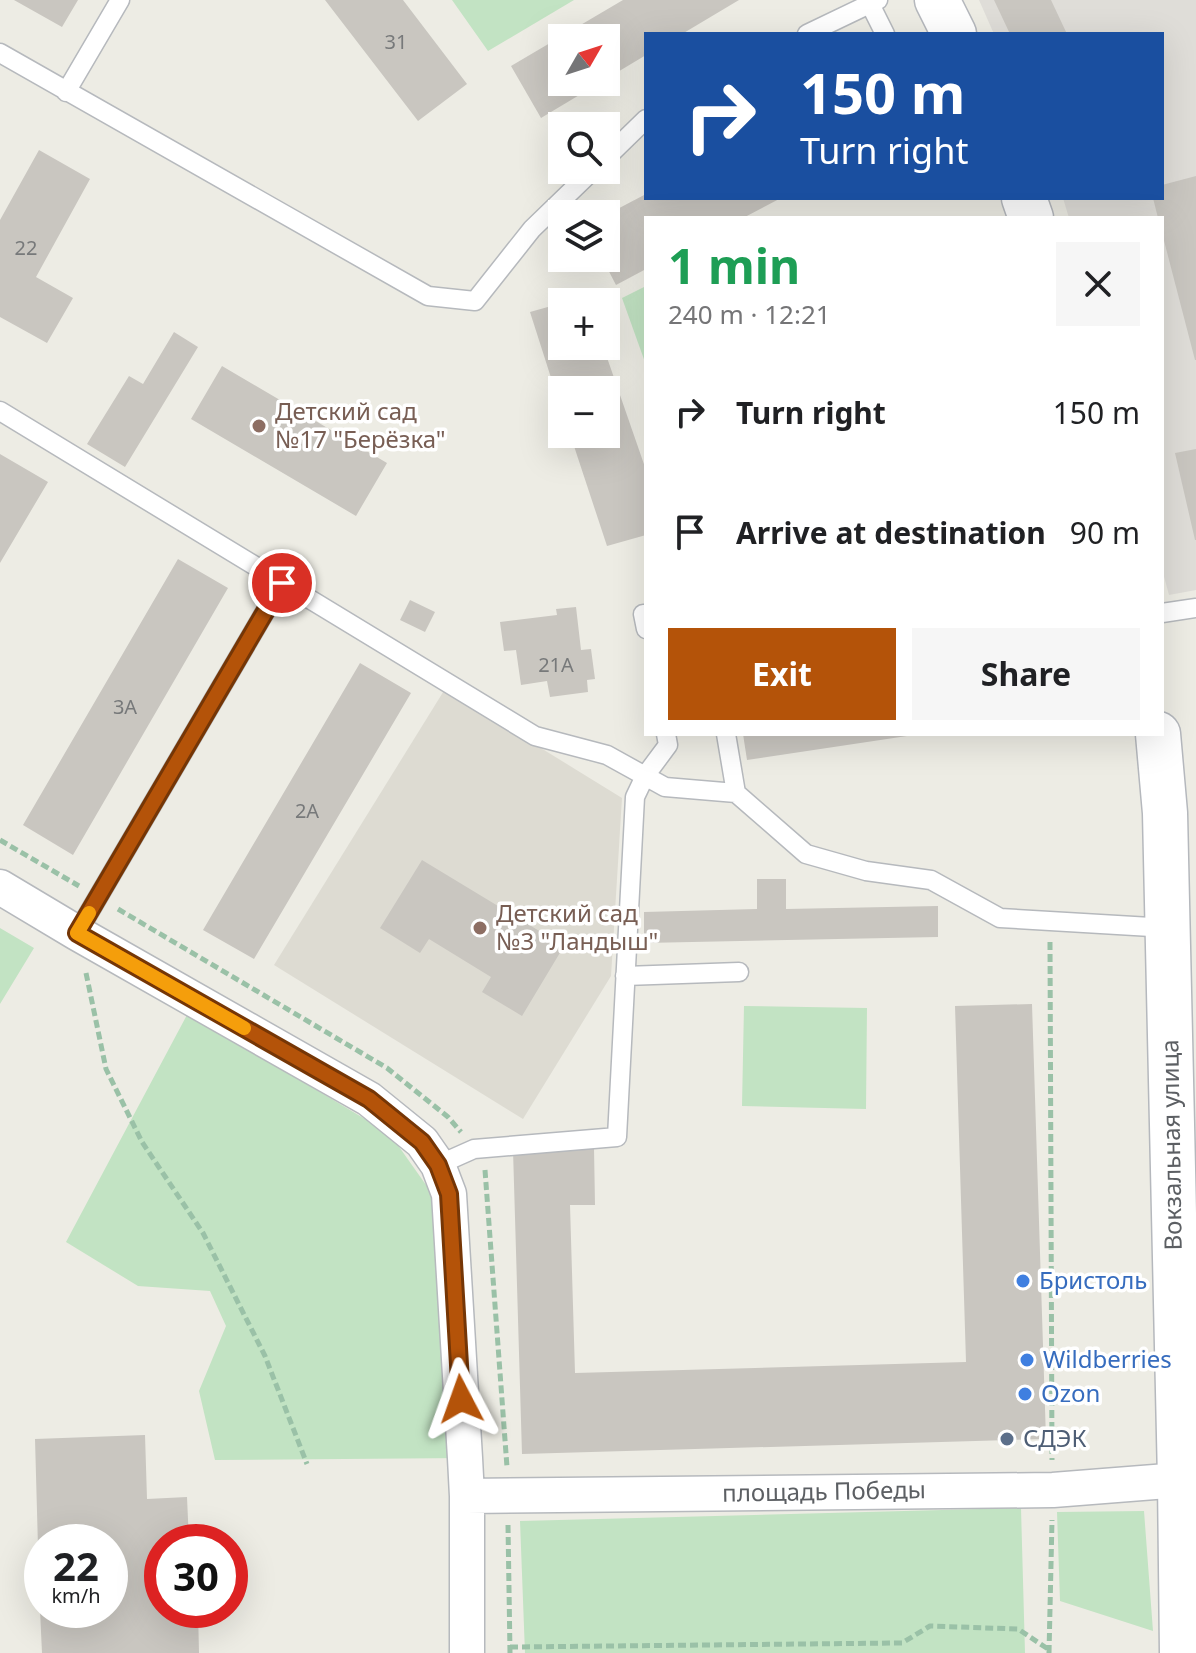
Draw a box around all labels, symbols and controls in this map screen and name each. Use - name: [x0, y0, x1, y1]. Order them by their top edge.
- north arrow: [548, 24, 620, 96]
- map controls: [548, 24, 620, 448]
- house number: 31: [385, 28, 407, 55]
- text: 150 m: [800, 54, 965, 130]
- icon: right: [668, 64, 772, 168]
- button: search: [548, 112, 620, 184]
- text: Turn right: [800, 126, 968, 175]
- button: layers: [548, 200, 620, 272]
- text: 1 min: [668, 233, 800, 298]
- house number: 22: [15, 234, 37, 261]
- button: close: [1056, 242, 1140, 326]
- button: +: [548, 288, 620, 360]
- text: 240 m · 12:21: [668, 296, 831, 332]
- button: −: [548, 376, 620, 448]
- icon: right: [668, 390, 712, 434]
- text: Turn right: [736, 392, 886, 433]
- text: 150 m: [1053, 392, 1140, 433]
- place label: Детский сад №17 "Берёзка": [275, 394, 446, 455]
- marker: Детский сад №17 "Берёзка": [250, 417, 268, 435]
- icon: arrive: [668, 510, 712, 554]
- text: Arrive at destination: [736, 512, 1046, 553]
- text: 90 m: [1070, 512, 1140, 553]
- pin: [248, 549, 316, 617]
- icon: arrive: [260, 561, 304, 605]
- button: Exit: [668, 628, 896, 720]
- button: Share: [912, 628, 1140, 720]
- house number: 21А: [538, 651, 574, 678]
- house number: 3А: [113, 693, 137, 720]
- house number: 2А: [295, 797, 319, 824]
- place label: Детский сад №3 "Ландыш": [496, 896, 658, 957]
- marker: Детский сад №3 "Ландыш": [471, 919, 489, 937]
- street label: Вокзальная улица: [1152, 1039, 1189, 1251]
- place label: Бристоль: [1039, 1263, 1147, 1296]
- marker: Бристоль: [1014, 1272, 1032, 1290]
- place label: Wildberries: [1043, 1342, 1172, 1375]
- marker: Wildberries: [1018, 1351, 1036, 1369]
- position arrow: [419, 1357, 503, 1441]
- place label: Ozon: [1041, 1376, 1100, 1409]
- marker: Ozon: [1016, 1385, 1034, 1403]
- place label: СДЭК: [1023, 1421, 1086, 1454]
- marker: СДЭК: [998, 1430, 1016, 1448]
- street label: площадь Победы: [722, 1472, 926, 1509]
- speed limit sign: 30: [144, 1524, 248, 1628]
- text: 22: [53, 1538, 99, 1593]
- text: km/h: [51, 1582, 101, 1609]

